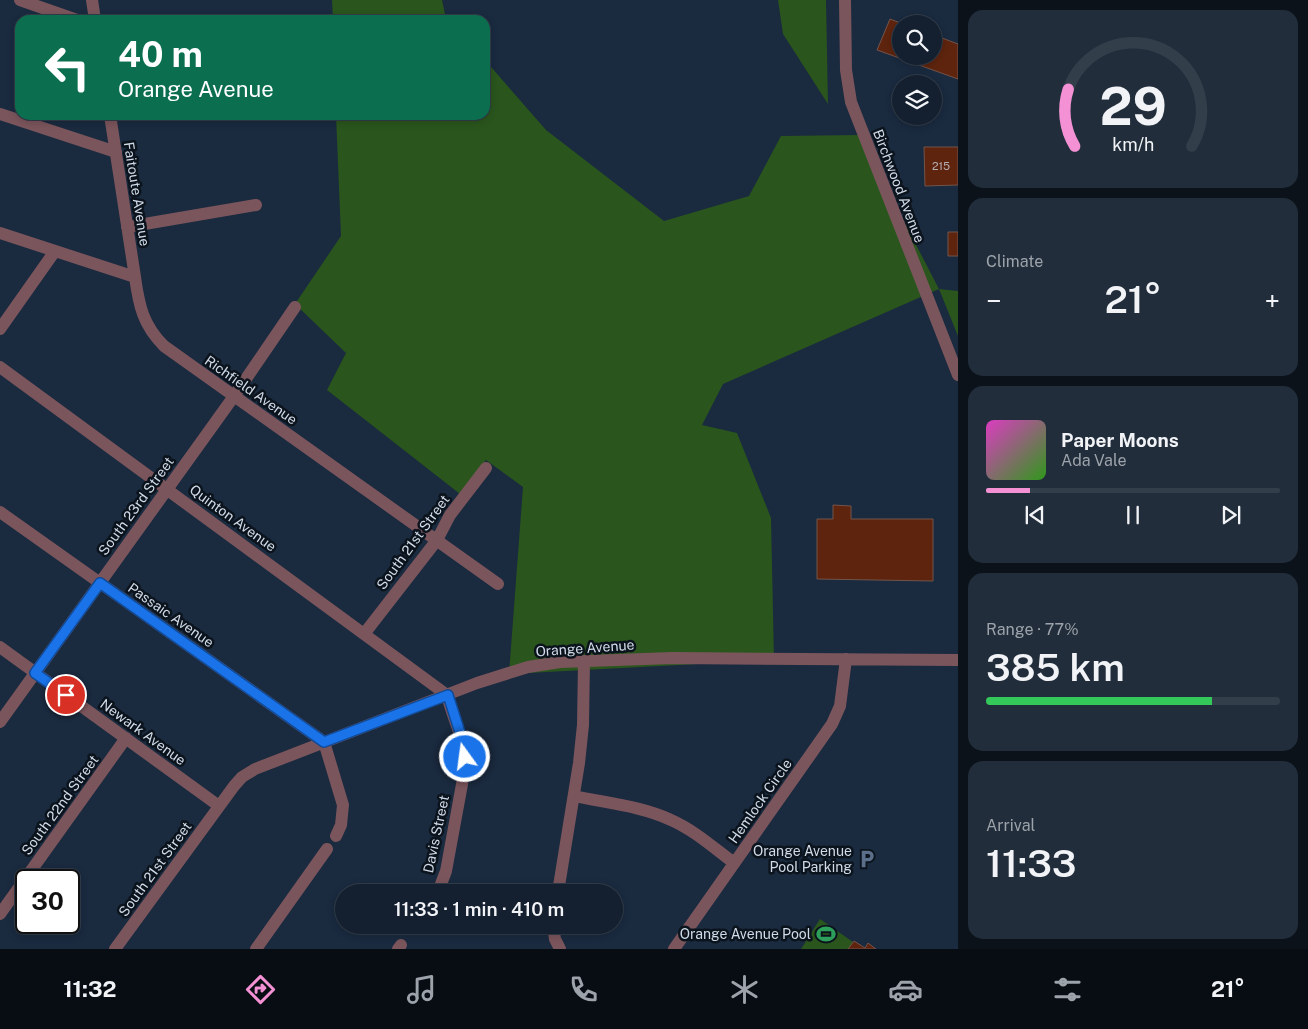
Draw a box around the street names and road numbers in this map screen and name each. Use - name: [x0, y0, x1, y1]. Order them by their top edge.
- street label: Birchwood Avenue: [870, 127, 928, 245]
- street label: Faitoute Avenue: [121, 141, 153, 247]
- street label: Richfield Avenue: [202, 352, 300, 428]
- street label: South 23rd Street: [95, 454, 177, 558]
- street label: Quinton Avenue: [187, 481, 279, 555]
- street label: South 21st Street: [373, 492, 453, 592]
- street label: Passaic Avenue: [125, 580, 217, 651]
- street label: Orange Avenue: [535, 637, 635, 659]
- street label: Newark Avenue: [97, 696, 189, 768]
- street label: South 22nd Street: [18, 752, 102, 858]
- street label: Hemlock Circle: [725, 756, 795, 846]
- street label: Davis Street: [420, 794, 452, 874]
- street label: South 21st Street: [115, 819, 195, 919]

